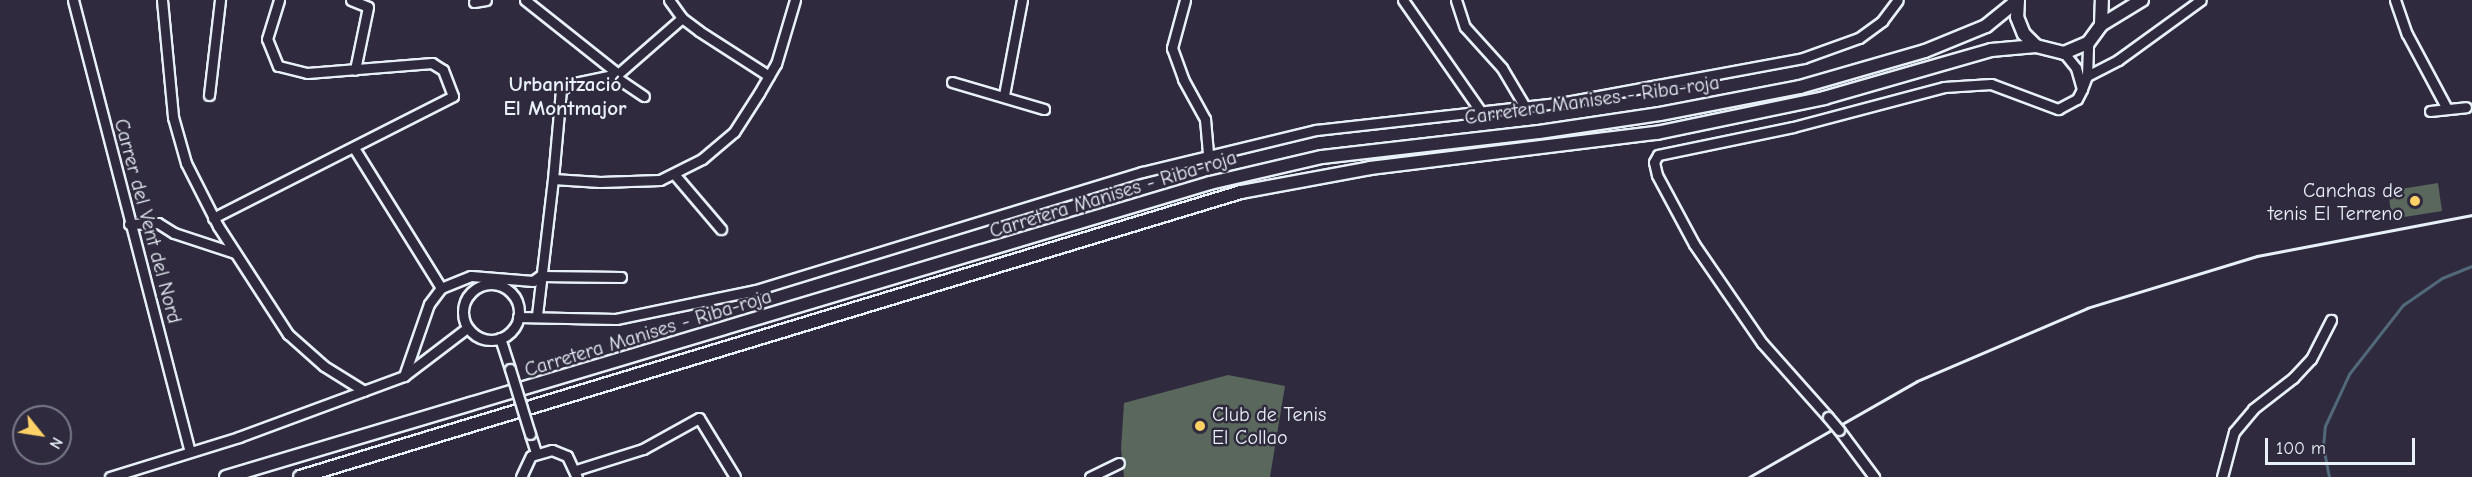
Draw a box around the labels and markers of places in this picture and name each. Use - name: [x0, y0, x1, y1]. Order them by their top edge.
- place label: Canchas de tenis El Terreno: [2268, 178, 2403, 225]
- marker: Canchas de tenis El Terreno: [2408, 194, 2422, 208]
- place label: Club de Tenis El Collao: [1212, 402, 1326, 449]
- marker: Club de Tenis El Collao: [1193, 419, 1207, 433]

